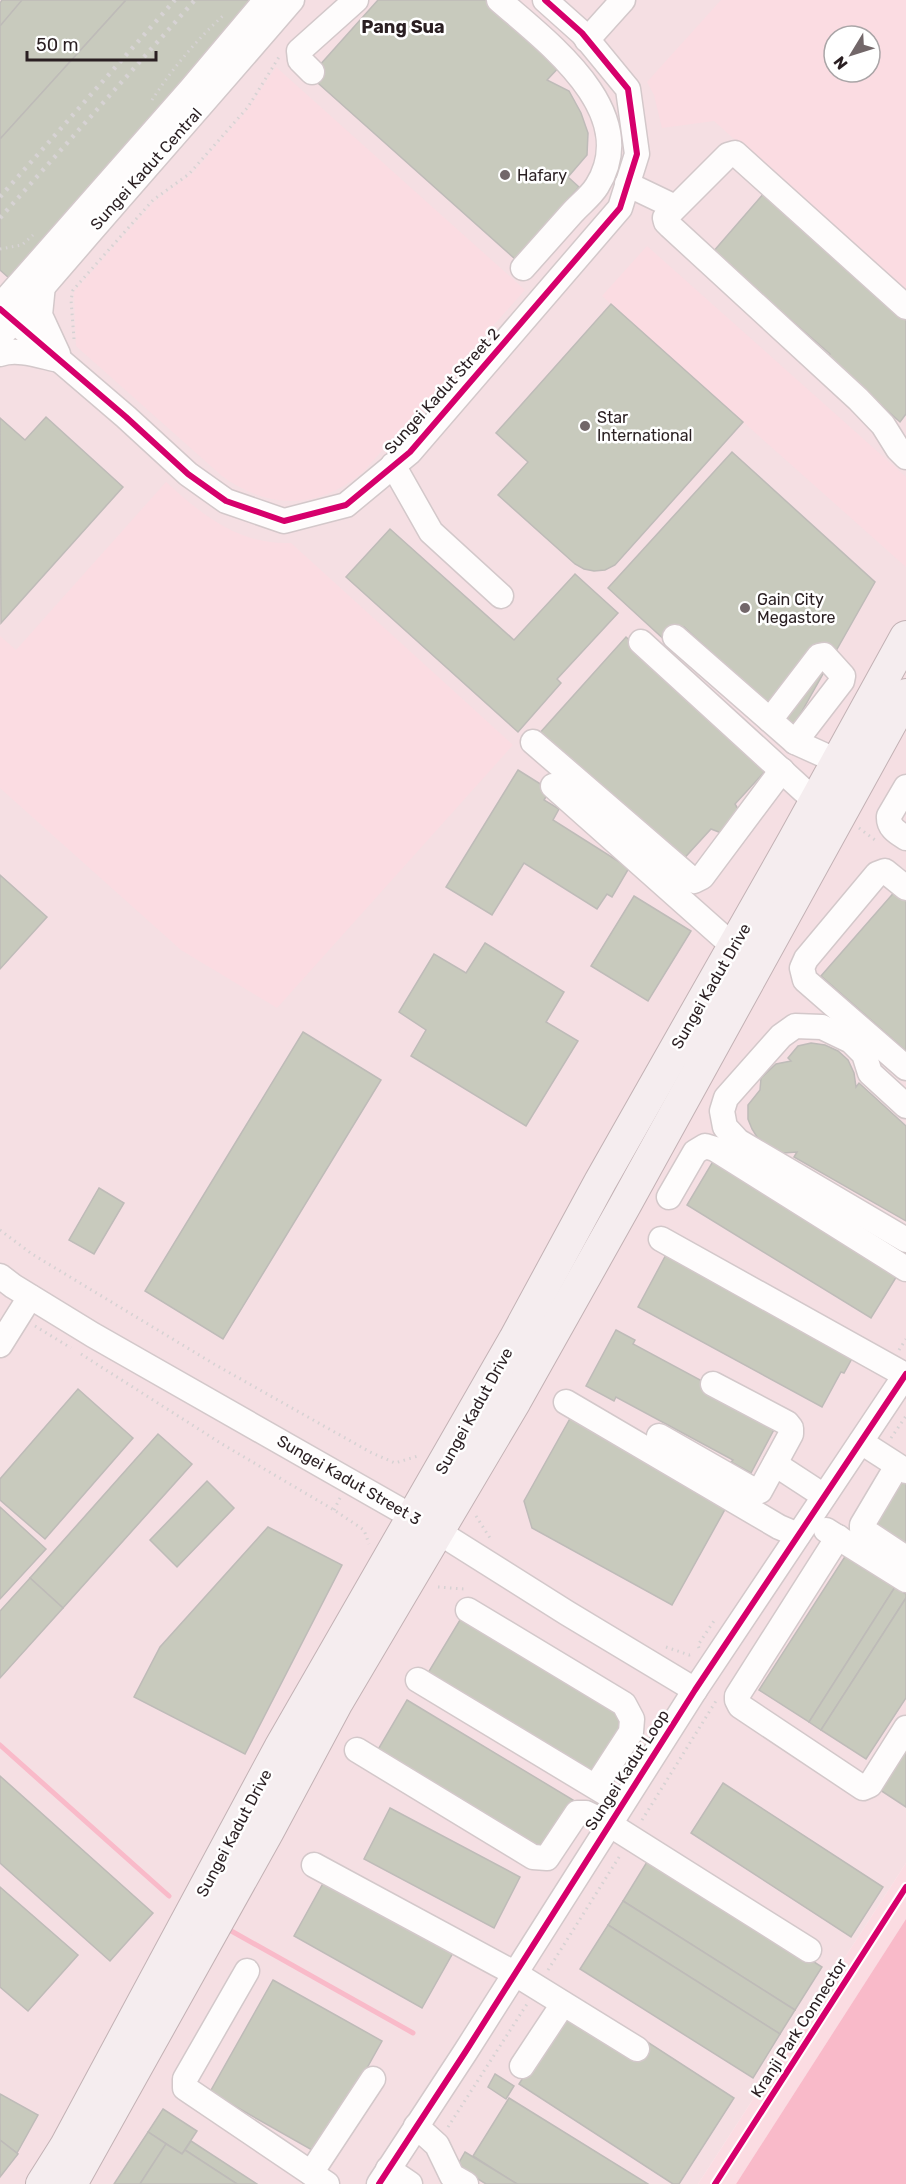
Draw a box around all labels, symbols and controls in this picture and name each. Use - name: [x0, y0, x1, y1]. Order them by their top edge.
- district label: Pang Sua: [361, 16, 445, 38]
- scale bar: [27, 24, 156, 62]
- north arrow: [822, 24, 882, 84]
- text: 50 m: [36, 34, 79, 56]
- text: N: [830, 53, 852, 73]
- street label: Sungei Kadut Central: [86, 104, 206, 234]
- place label: Hafary: [517, 166, 567, 185]
- marker: Hafary: [498, 168, 512, 182]
- street label: Sungei Kadut Street 2: [380, 324, 504, 458]
- place label: Star International: [597, 408, 692, 445]
- marker: Star International: [578, 419, 592, 433]
- place label: Gain City Megastore: [757, 590, 836, 627]
- marker: Gain City Megastore: [738, 601, 752, 615]
- street label: Sungei Kadut Drive: [667, 920, 755, 1052]
- street label: Sungei Kadut Drive: [431, 1344, 517, 1478]
- street label: Sungei Kadut Street 3: [274, 1431, 424, 1529]
- street label: Sungei Kadut Loop: [581, 1706, 673, 1834]
- street label: Sungei Kadut Drive: [192, 1766, 276, 1900]
- street label: Kranji Park Connector: [747, 1955, 851, 2101]

